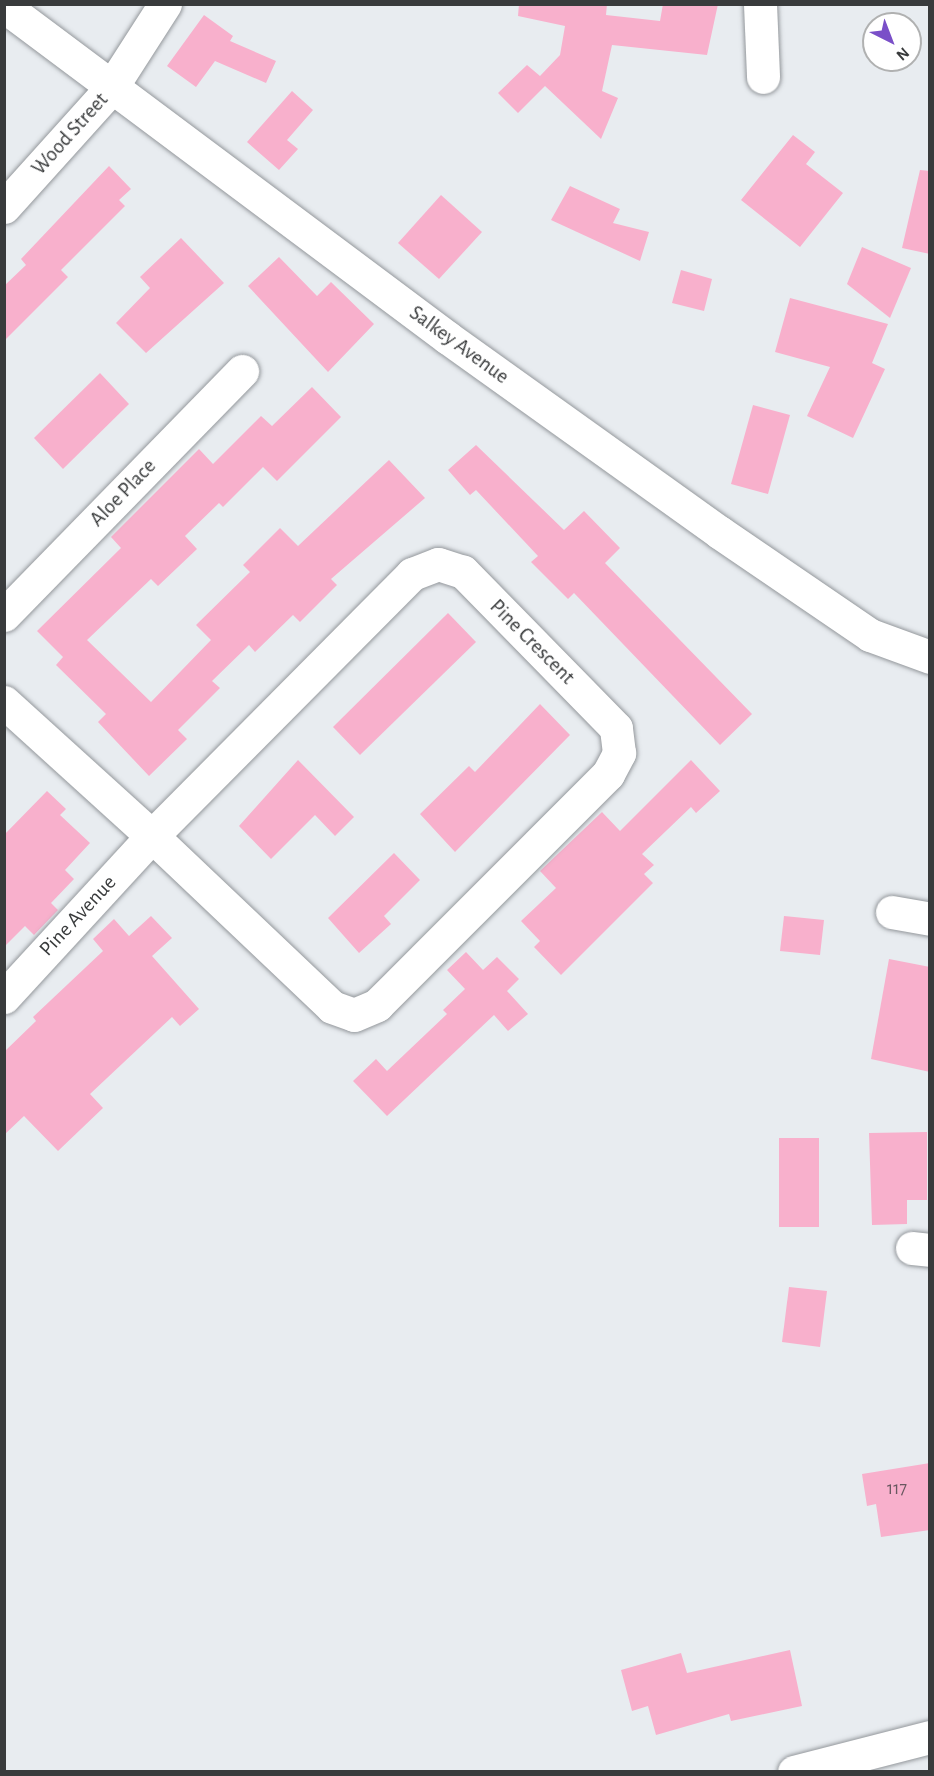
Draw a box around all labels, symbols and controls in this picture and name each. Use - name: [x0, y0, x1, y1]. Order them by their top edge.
- north arrow: [862, 12, 922, 72]
- text: N: [893, 44, 912, 64]
- street label: Wood Street: [26, 88, 114, 180]
- street label: Salkey Avenue: [404, 300, 514, 390]
- street label: Aloe Place: [85, 454, 161, 532]
- street label: Pine Crescent: [484, 594, 580, 690]
- street label: Pine Avenue: [34, 870, 122, 962]
- house number: 117: [887, 1478, 907, 1500]

